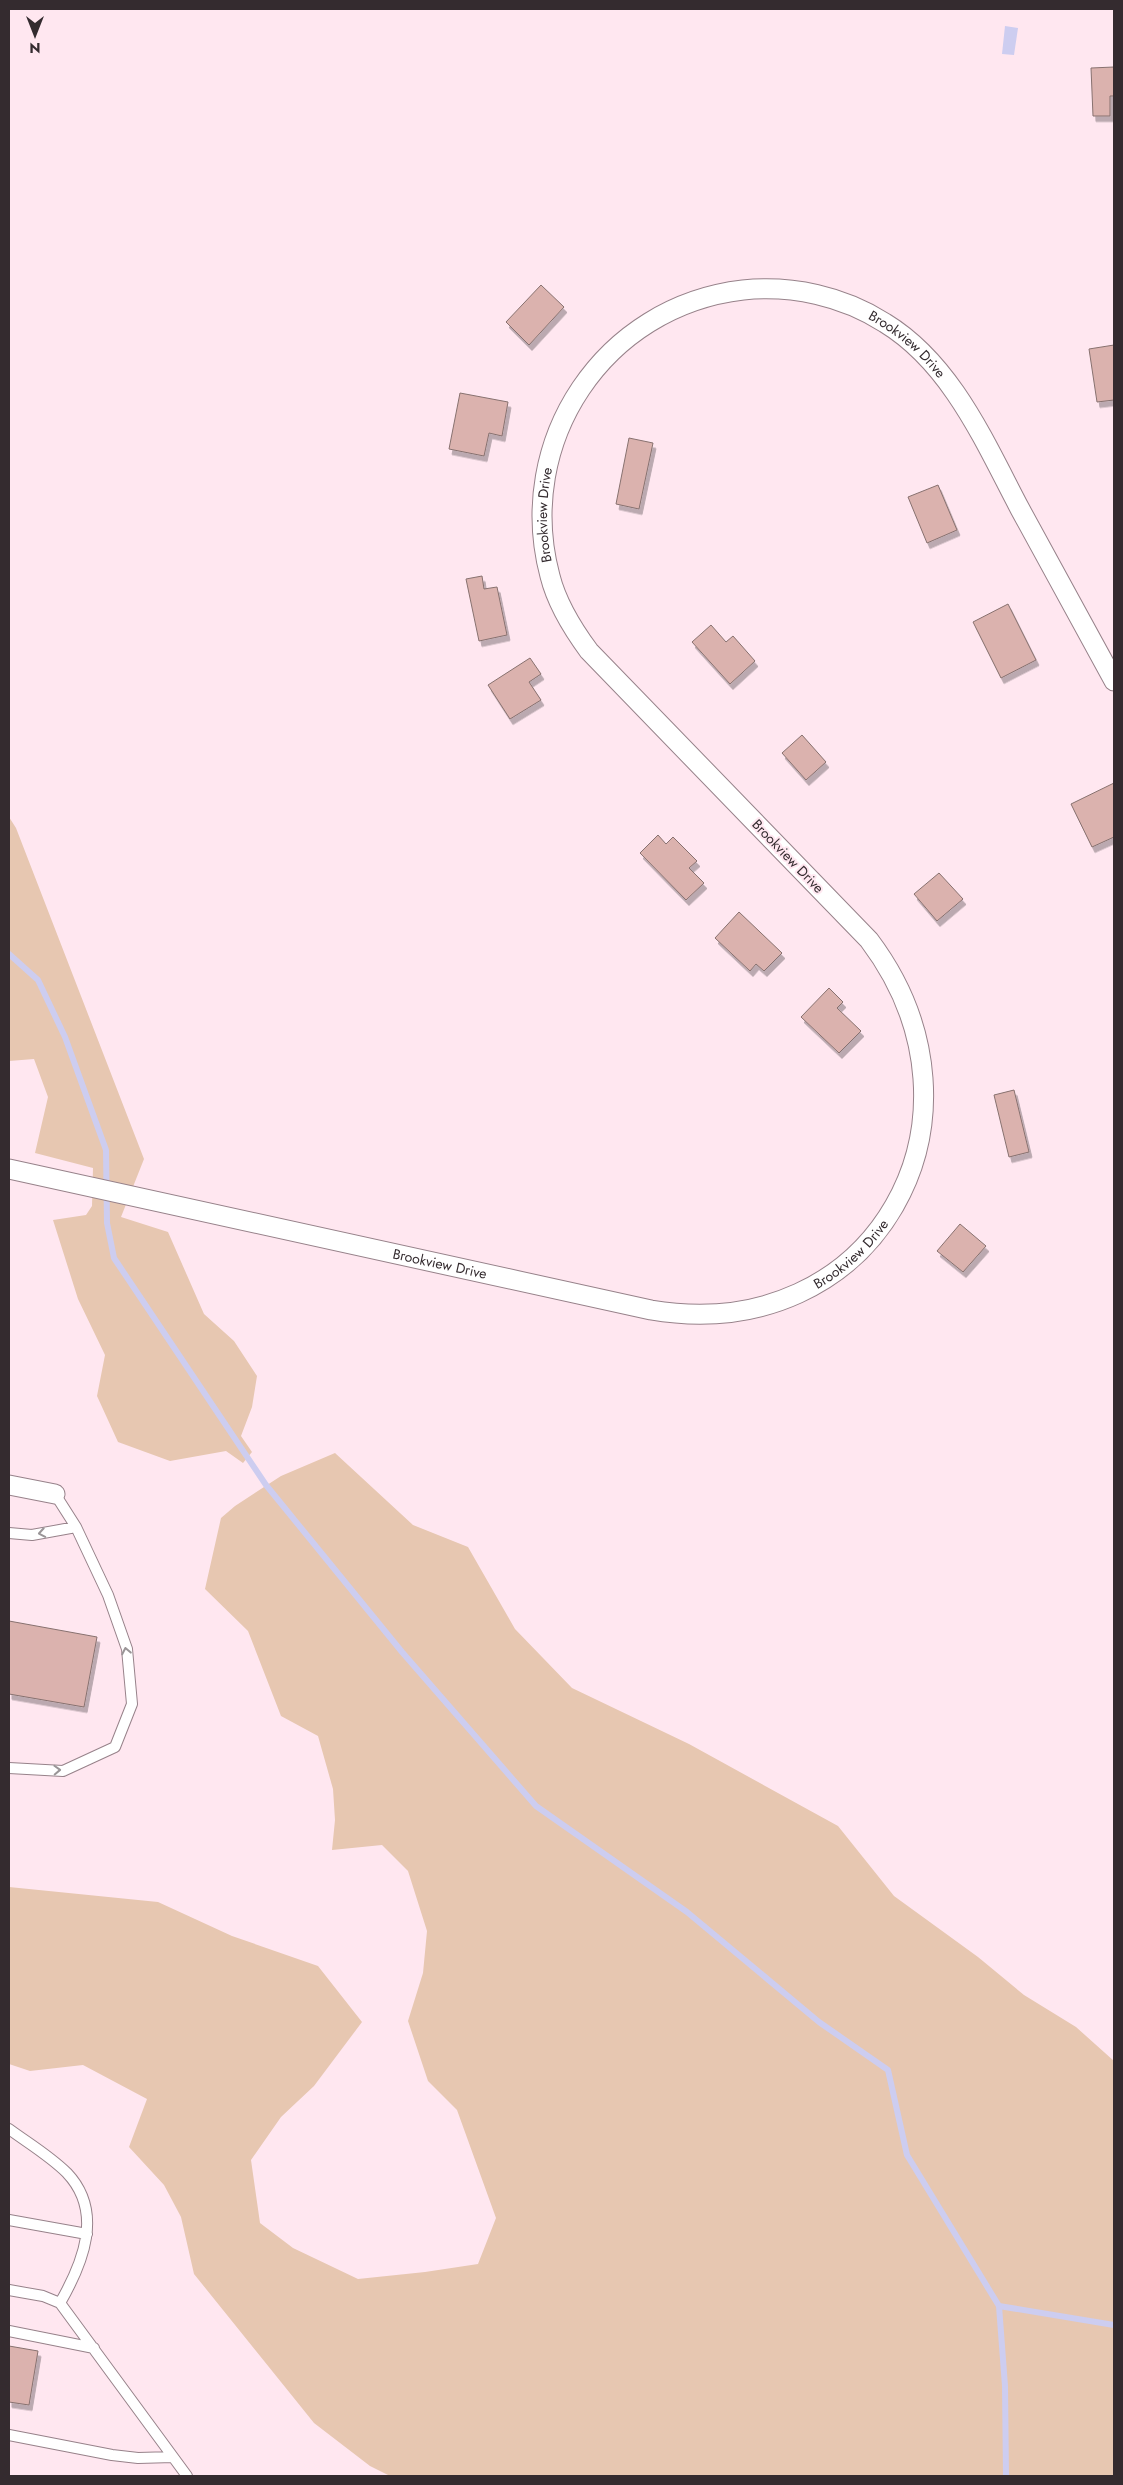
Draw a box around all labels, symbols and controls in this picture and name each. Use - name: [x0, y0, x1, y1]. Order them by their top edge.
- north arrow: [10, 10, 60, 60]
- text: N: [29, 38, 41, 58]
- street label: Brookview Drive: [865, 305, 950, 382]
- street label: Brookview Drive: [532, 465, 557, 564]
- street label: Brookview Drive: [748, 815, 828, 897]
- street label: Brookview Drive: [810, 1215, 893, 1294]
- street label: Brookview Drive: [391, 1244, 489, 1284]
- one-way arrow: [38, 1527, 46, 1538]
- one-way arrow: [121, 1646, 132, 1655]
- one-way arrow: [54, 1764, 62, 1775]

